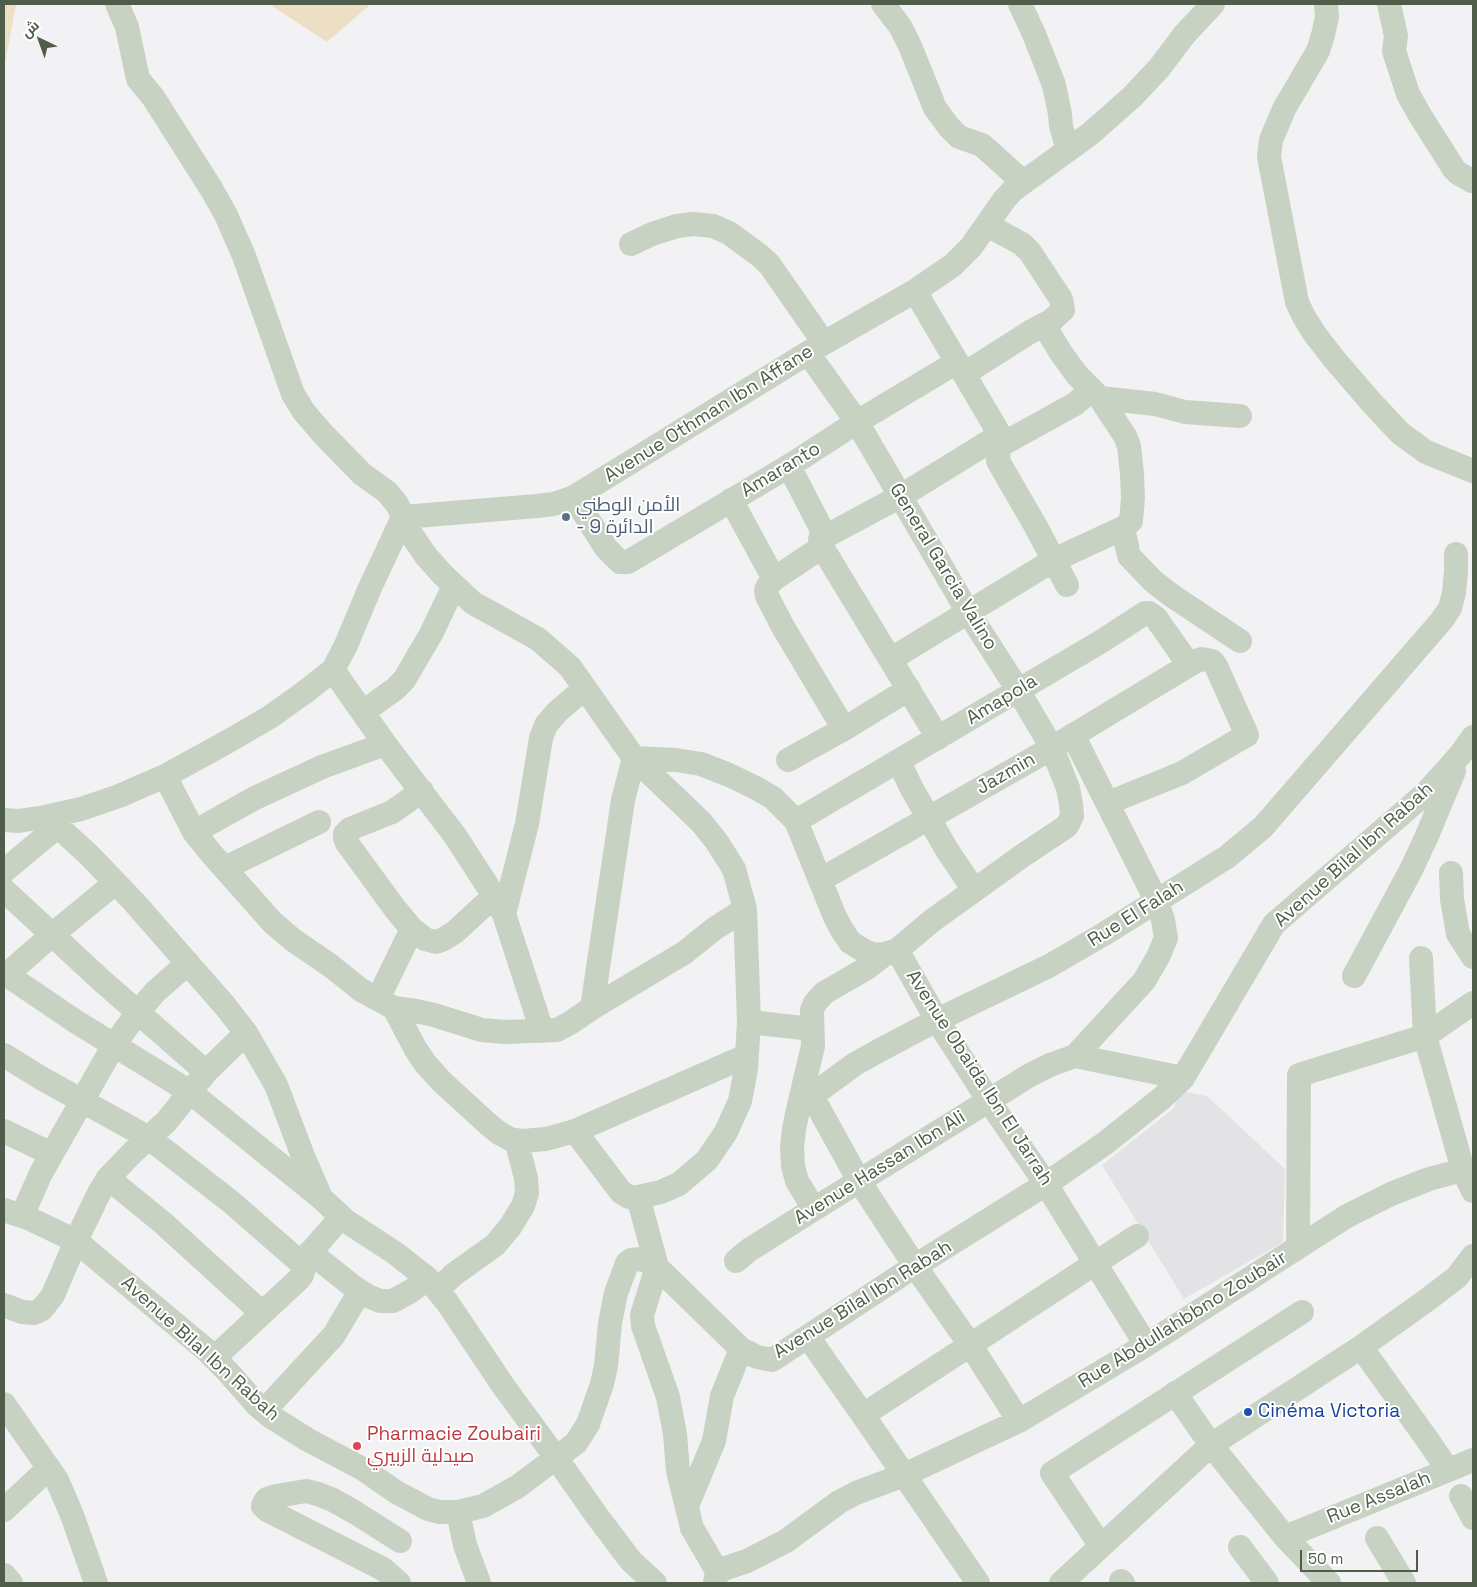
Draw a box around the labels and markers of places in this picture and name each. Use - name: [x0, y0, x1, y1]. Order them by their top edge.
- place label: الأمن الوطني - الدائرة 9: [576, 495, 680, 539]
- marker: الأمن الوطني - الدائرة 9: [560, 511, 572, 523]
- place label: Cinéma Victoria: [1258, 1401, 1400, 1423]
- marker: Cinéma Victoria: [1242, 1406, 1254, 1418]
- place label: Pharmacie Zoubairi صيدلية الزبيري: [367, 1424, 541, 1468]
- marker: Pharmacie Zoubairi صيدلية الزبيري: [351, 1440, 363, 1452]

